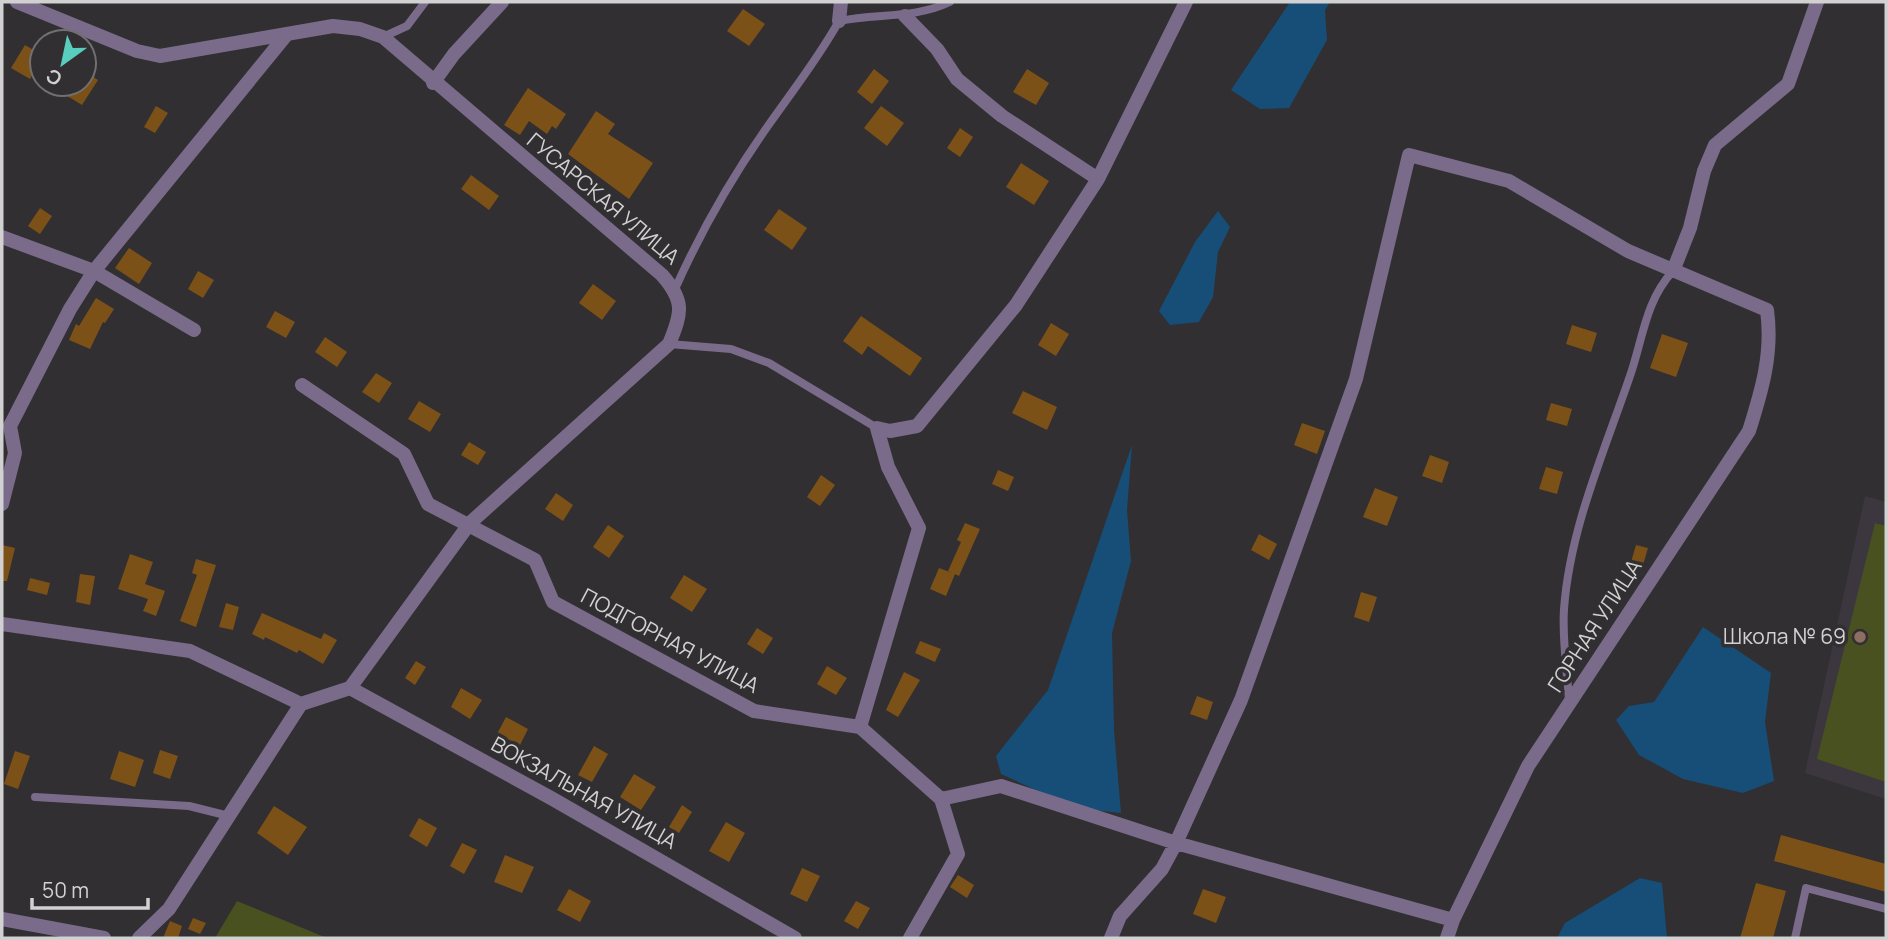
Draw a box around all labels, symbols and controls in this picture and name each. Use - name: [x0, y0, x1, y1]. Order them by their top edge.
- north arrow: [28, 28, 98, 98]
- text: С: [41, 63, 67, 92]
- street label: ГУСАРСКАЯ УЛИЦА: [521, 126, 686, 270]
- street label: ГОРНАЯ УЛИЦА: [1541, 554, 1648, 697]
- street label: ПОДГОРНАЯ УЛИЦА: [577, 581, 764, 699]
- place label: Школа № 69: [1723, 622, 1846, 650]
- marker: Школа № 69: [1852, 629, 1868, 645]
- street label: ВОКЗАЛЬНАЯ УЛИЦА: [487, 729, 682, 855]
- scale bar: [32, 866, 147, 910]
- text: 50 m: [42, 876, 89, 904]

